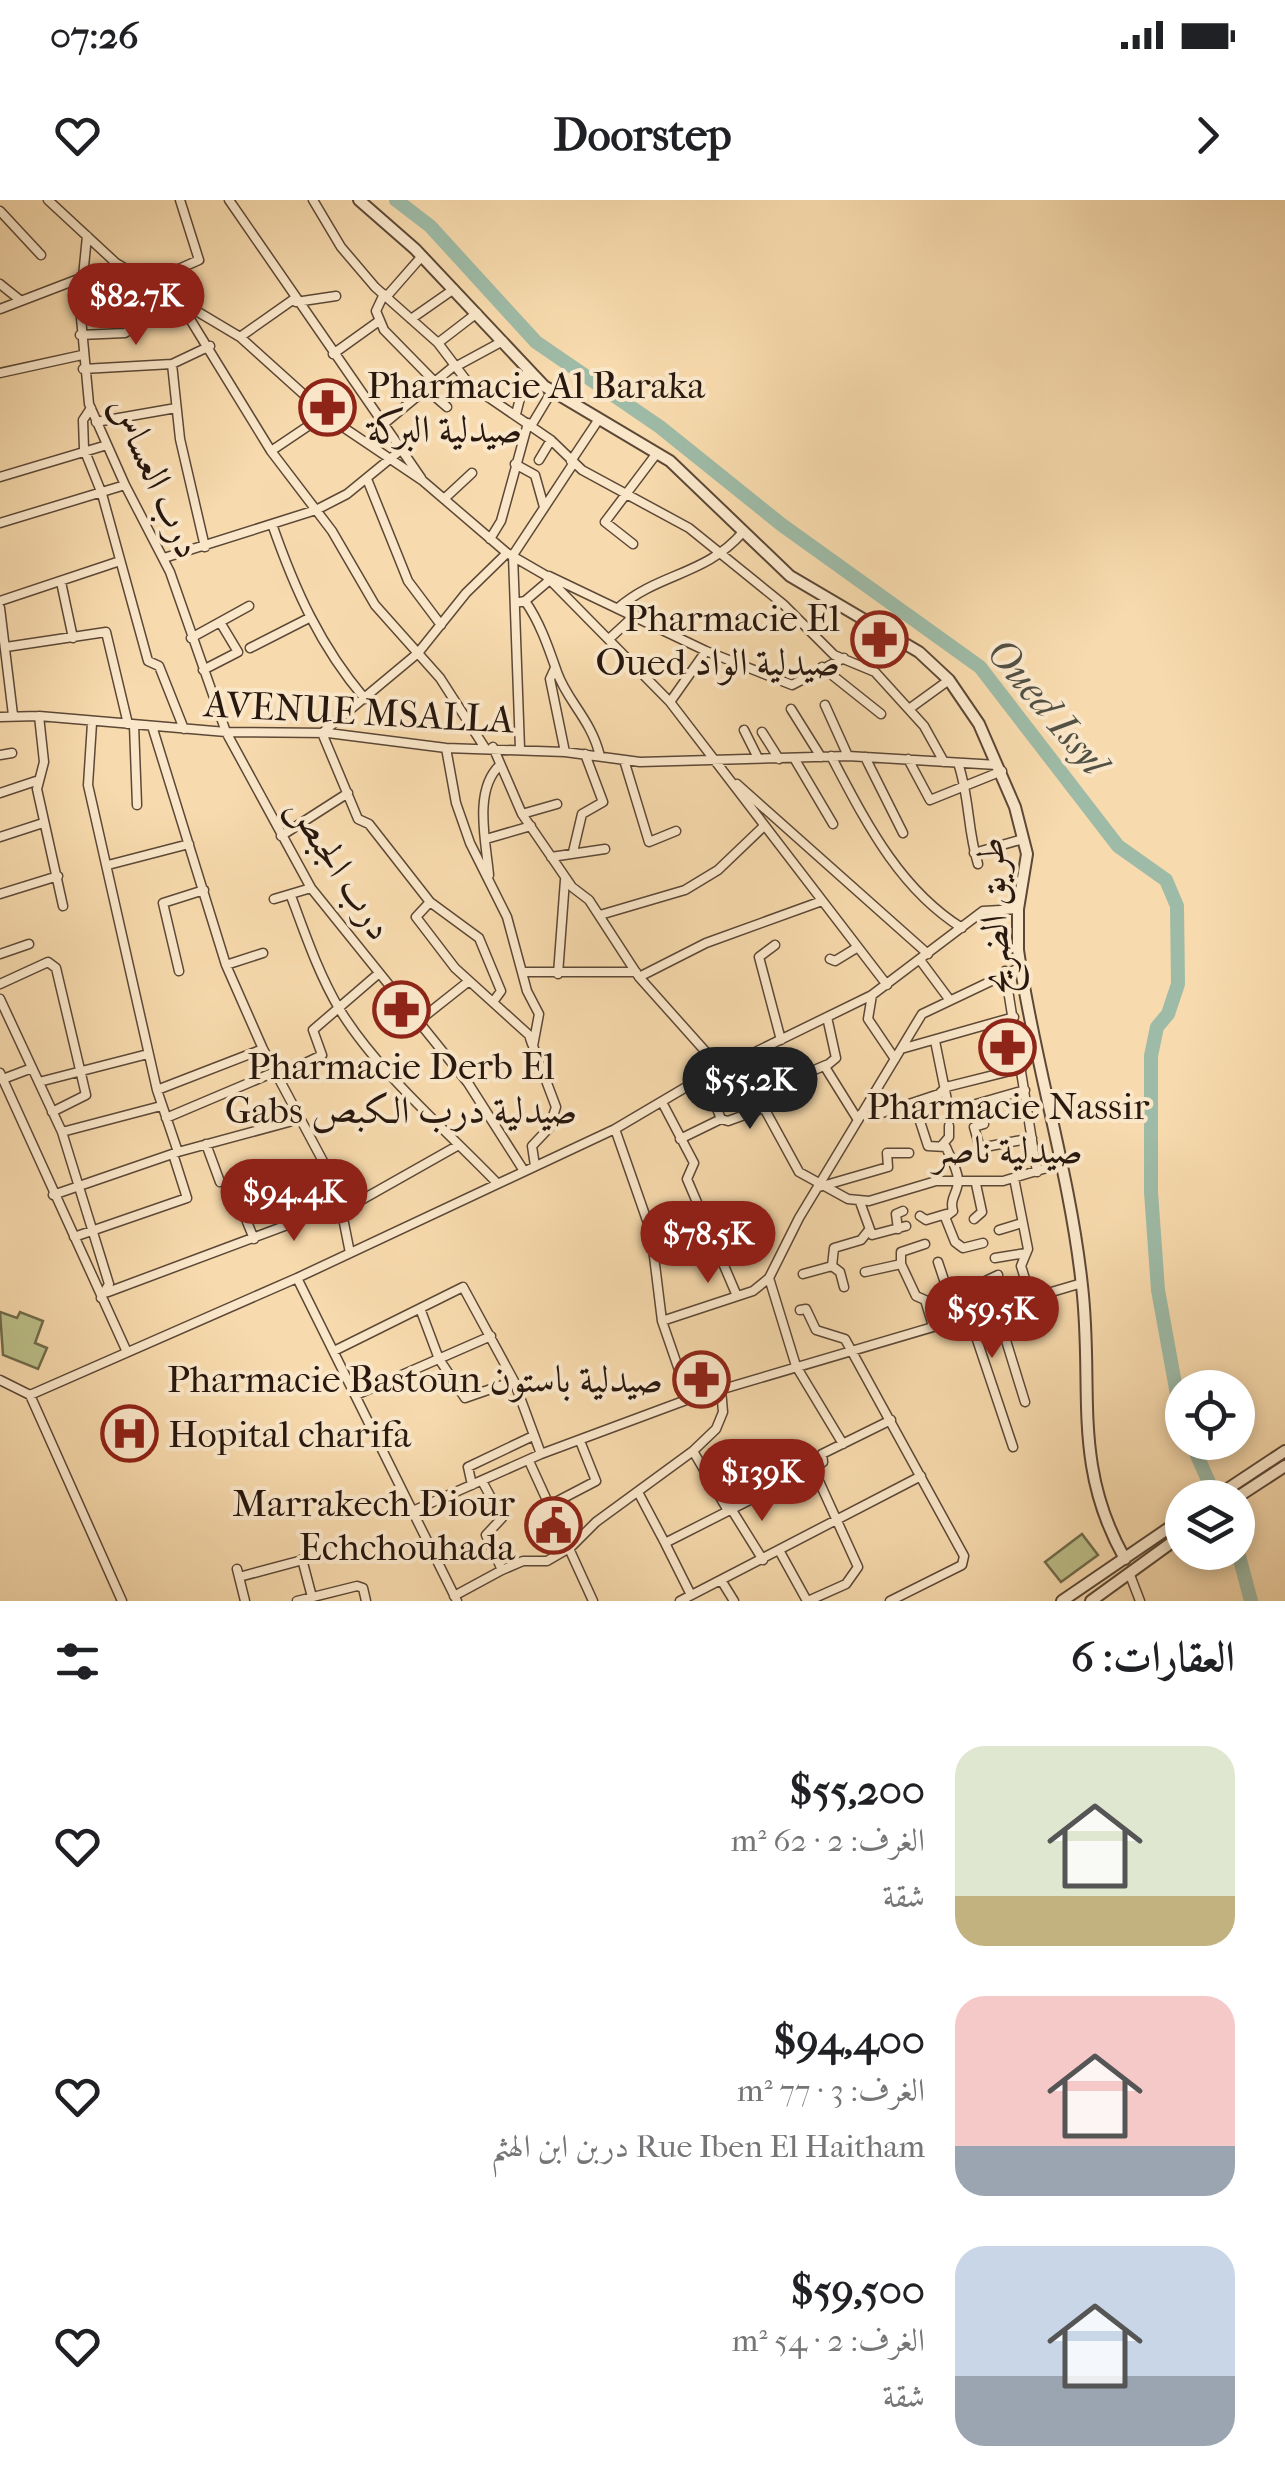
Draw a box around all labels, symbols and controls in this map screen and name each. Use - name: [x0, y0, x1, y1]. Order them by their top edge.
- text: 07:26: [50, 13, 139, 58]
- icon: heart: [50, 108, 105, 163]
- icon: forward: [1180, 108, 1235, 163]
- text: Doorstep: [553, 109, 732, 162]
- pin: $82.7K: [55, 263, 217, 348]
- text: $82.7K: [89, 277, 183, 314]
- place label: Pharmacie Al Baraka صيدلية البركة: [365, 363, 706, 452]
- pharmacy icon: Pharmacie Al Baraka صيدلية البركة: [298, 377, 358, 437]
- street label: درب العساس: [100, 389, 212, 565]
- place label: Pharmacie El Oued صيدلية الواد: [595, 596, 840, 686]
- pharmacy icon: Pharmacie El Oued صيدلية الواد: [849, 610, 909, 670]
- water label: Oued Issyl: [977, 630, 1120, 788]
- street label: AVENUE MSALLA: [201, 681, 515, 743]
- street label: درب الجبص: [276, 788, 403, 949]
- street label: طريق الضريح: [967, 836, 1030, 996]
- pharmacy icon: Pharmacie Derb El Gabs صيدلية درب الكبص: [371, 979, 431, 1039]
- pharmacy icon: Pharmacie Nassir صيدلية ناصر: [978, 1018, 1038, 1078]
- place label: Pharmacie Derb El Gabs صيدلية درب الكبص: [225, 1044, 577, 1134]
- pin: $55.2K: [669, 1047, 831, 1132]
- text: $55.2K: [705, 1061, 795, 1098]
- place label: Pharmacie Nassir صيدلية ناصر: [867, 1084, 1150, 1175]
- pin: $94.4K: [213, 1159, 375, 1244]
- text: $94.4K: [243, 1173, 345, 1210]
- pin: $78.5K: [627, 1201, 789, 1286]
- text: $78.5K: [662, 1215, 754, 1252]
- pin: $59.5K: [911, 1276, 1073, 1361]
- text: $59.5K: [947, 1290, 1037, 1327]
- pharmacy icon: Pharmacie Bastoun صيدلية باستون: [672, 1349, 732, 1409]
- place label: Pharmacie Bastoun صيدلية باستون: [167, 1357, 663, 1403]
- map controls: [1165, 1370, 1255, 1570]
- button: locate: [1165, 1370, 1255, 1460]
- hospital icon: Hopital charifa: [99, 1404, 159, 1464]
- place label: Hopital charifa: [168, 1412, 412, 1457]
- pin: $139K: [692, 1439, 832, 1524]
- text: $139K: [721, 1453, 803, 1490]
- button: layers: [1165, 1480, 1255, 1570]
- place label: Marrakech Diour Echchouhada: [232, 1481, 516, 1570]
- public building icon: Marrakech Diour Echchouhada: [524, 1495, 584, 1555]
- text: العقارات: 6: [1071, 1633, 1235, 1682]
- icon: filters: [50, 1634, 105, 1689]
- text: $55,200: [789, 1766, 925, 1815]
- icon: home: [1035, 1786, 1155, 1906]
- icon: heart: [50, 1819, 105, 1874]
- text: الغرف: 2 · 62 m²: [731, 1822, 925, 1859]
- text: شقة: [883, 1878, 925, 1915]
- text: $94,400: [773, 2016, 925, 2065]
- icon: home: [1035, 2036, 1155, 2156]
- icon: heart: [50, 2069, 105, 2124]
- text: الغرف: 3 · 77 m²: [737, 2072, 925, 2109]
- text: Rue Iben El Haitham دربن ابن الهثم: [491, 2128, 925, 2165]
- text: $59,500: [790, 2266, 925, 2315]
- icon: home: [1035, 2286, 1155, 2406]
- icon: heart: [50, 2319, 105, 2374]
- text: الغرف: 2 · 54 m²: [732, 2322, 925, 2359]
- text: شقة: [883, 2378, 925, 2415]

